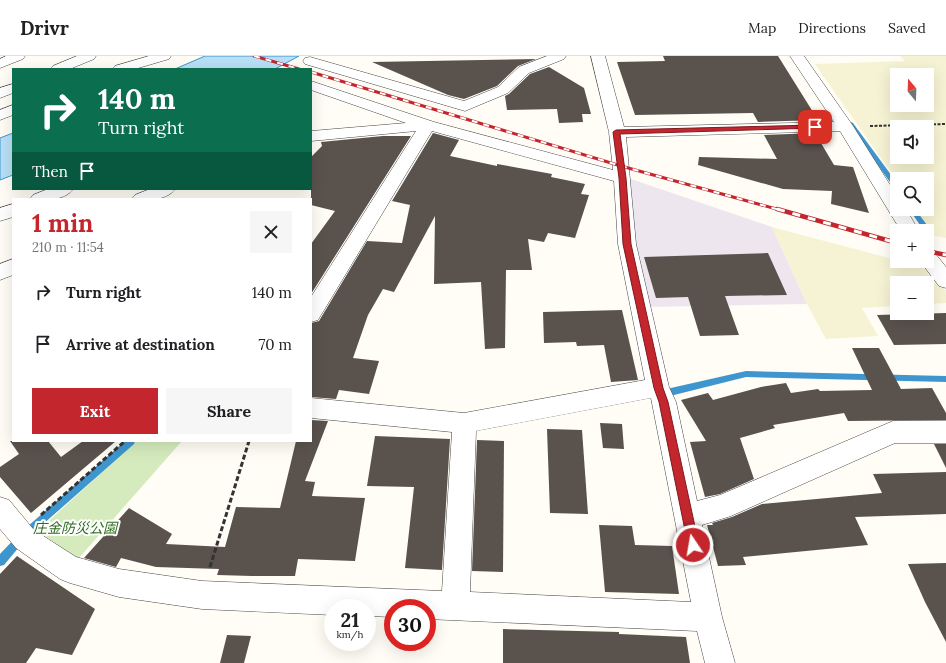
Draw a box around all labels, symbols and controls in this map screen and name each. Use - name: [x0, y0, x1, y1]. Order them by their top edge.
- text: Drivr: [20, 16, 69, 40]
- text: Map: [748, 19, 776, 37]
- text: Directions: [798, 19, 866, 37]
- text: Saved: [888, 19, 926, 37]
- north arrow: [890, 68, 934, 112]
- map controls: [890, 68, 934, 320]
- text: 140 m: [98, 81, 176, 117]
- icon: right: [32, 84, 84, 136]
- pin: [798, 110, 832, 144]
- text: Turn right: [98, 116, 184, 139]
- icon: arrive: [804, 116, 826, 138]
- button: sound: [890, 120, 934, 164]
- icon: arrive: [76, 160, 98, 182]
- text: Then: [32, 162, 68, 181]
- button: search: [890, 172, 934, 216]
- text: 1 min: [32, 208, 93, 239]
- button: close: [250, 211, 292, 253]
- button: +: [890, 224, 934, 268]
- text: 210 m · 11:54: [32, 239, 104, 256]
- button: −: [890, 276, 934, 320]
- icon: right: [32, 281, 54, 303]
- text: Turn right: [66, 283, 142, 302]
- text: 140 m: [252, 283, 292, 302]
- icon: arrive: [32, 333, 54, 355]
- text: Arrive at destination: [66, 335, 215, 354]
- text: 70 m: [258, 335, 292, 354]
- button: Exit: [32, 388, 158, 434]
- button: Share: [166, 388, 292, 434]
- park label: 庄金防災公園: [33, 519, 119, 537]
- position arrow: [672, 524, 714, 566]
- speed limit sign: 30: [384, 599, 436, 651]
- text: 21: [341, 607, 359, 632]
- text: km/h: [336, 628, 364, 641]

